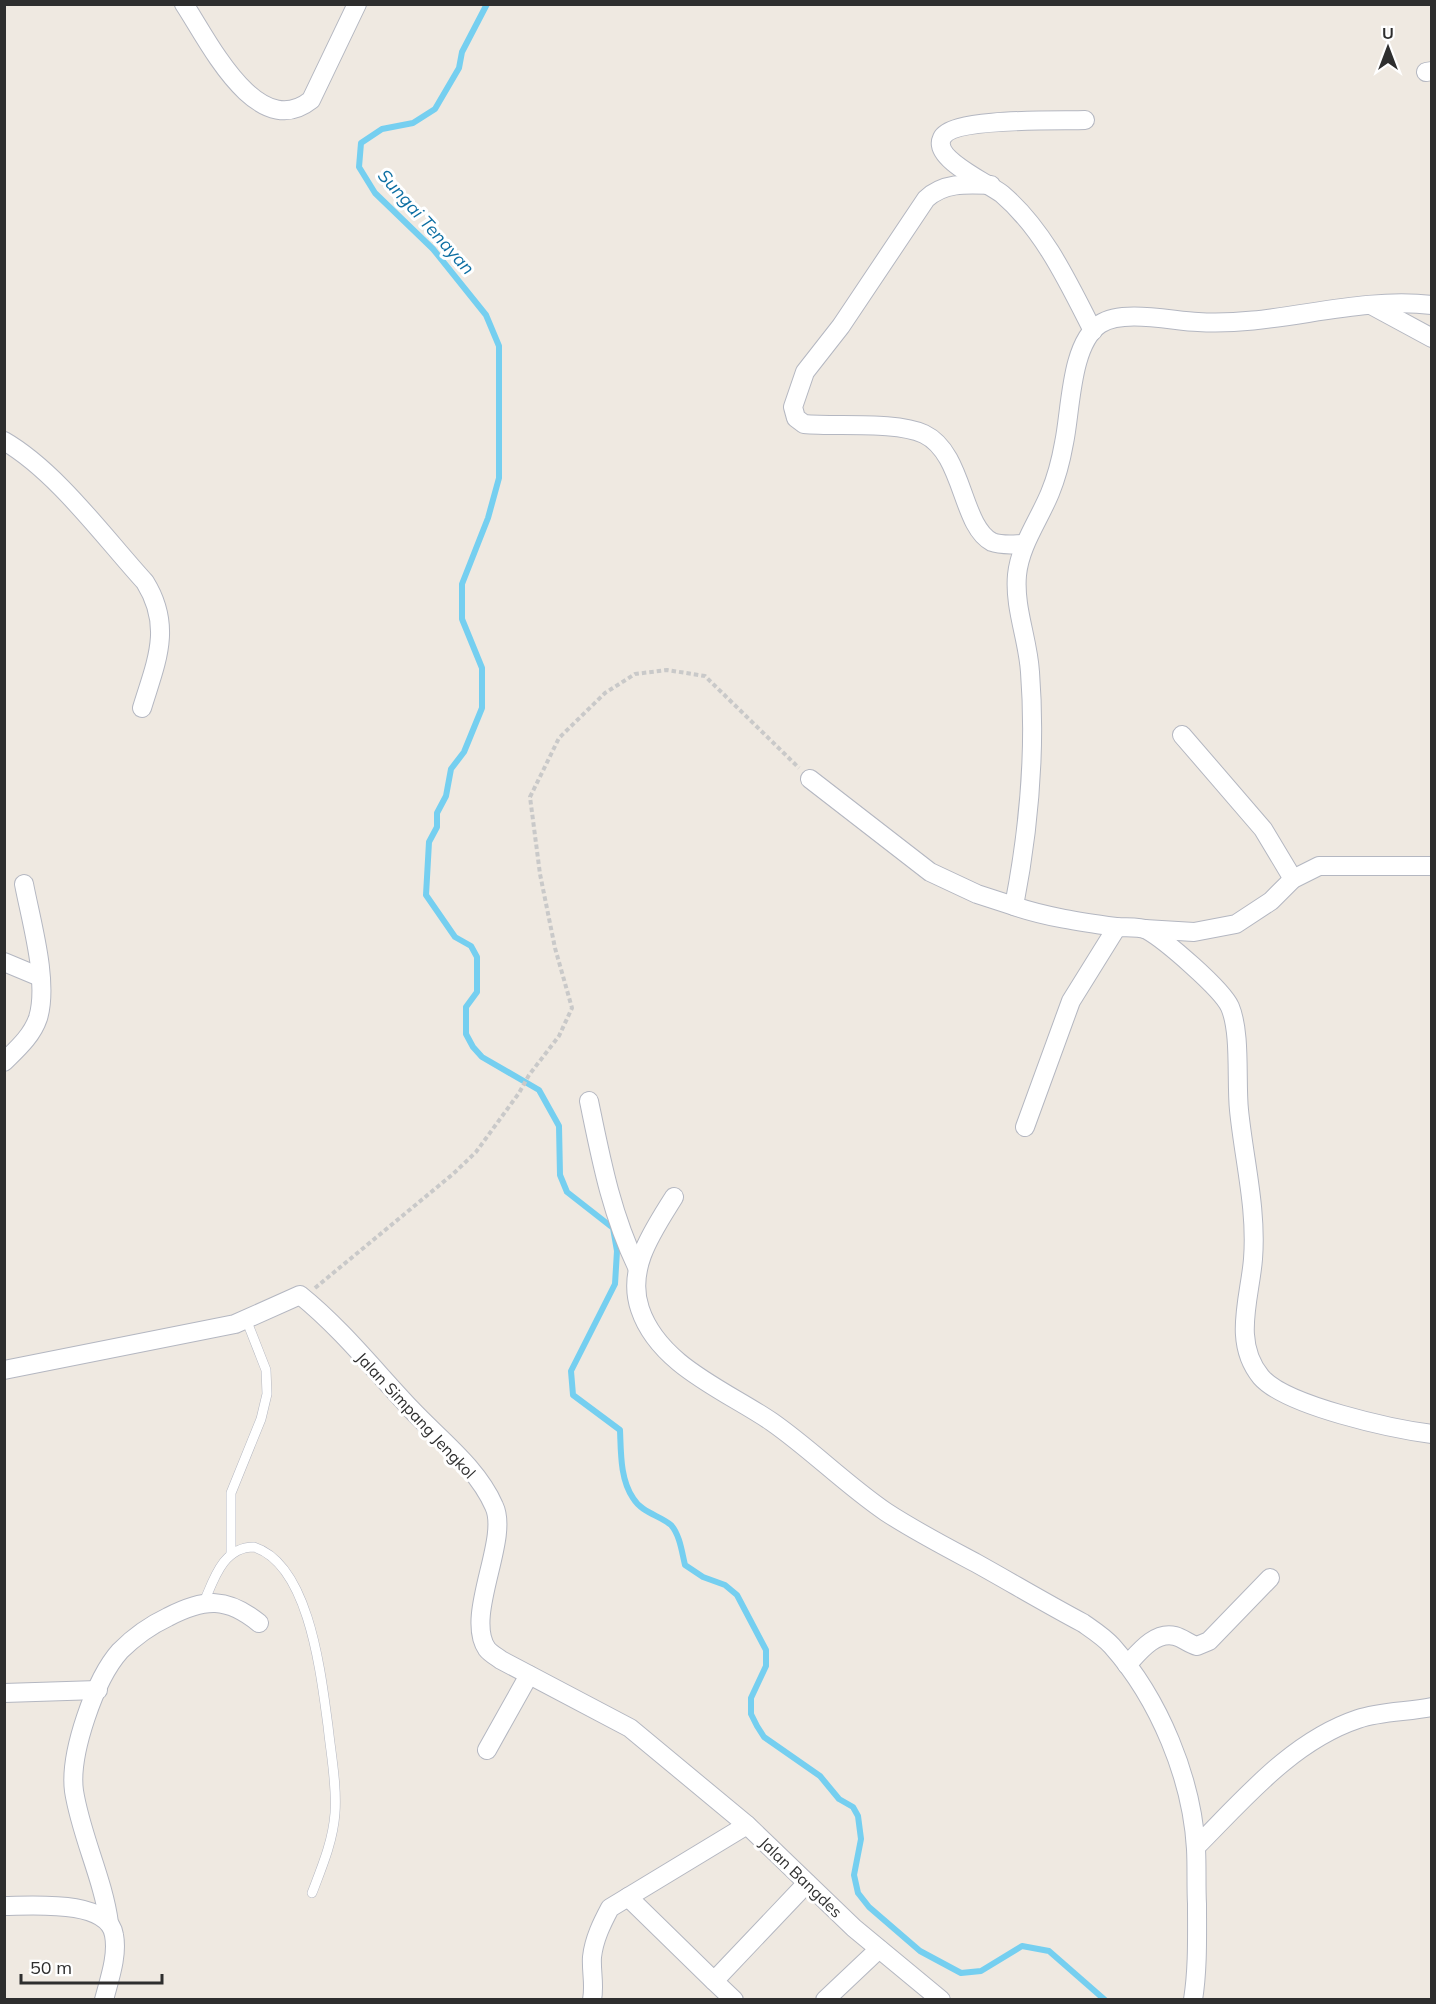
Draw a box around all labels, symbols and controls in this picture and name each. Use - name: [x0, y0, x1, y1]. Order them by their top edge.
- north arrow: [1358, 18, 1418, 78]
- text: U: [1382, 23, 1394, 43]
- water label: Sungai Tenayan: [373, 164, 480, 279]
- street label: Jalan Simpang Jengkol: [352, 1347, 480, 1483]
- street label: Jalan Bangdes: [755, 1832, 847, 1922]
- scale bar: [21, 1947, 162, 1985]
- text: 50 m: [30, 1956, 72, 1979]

